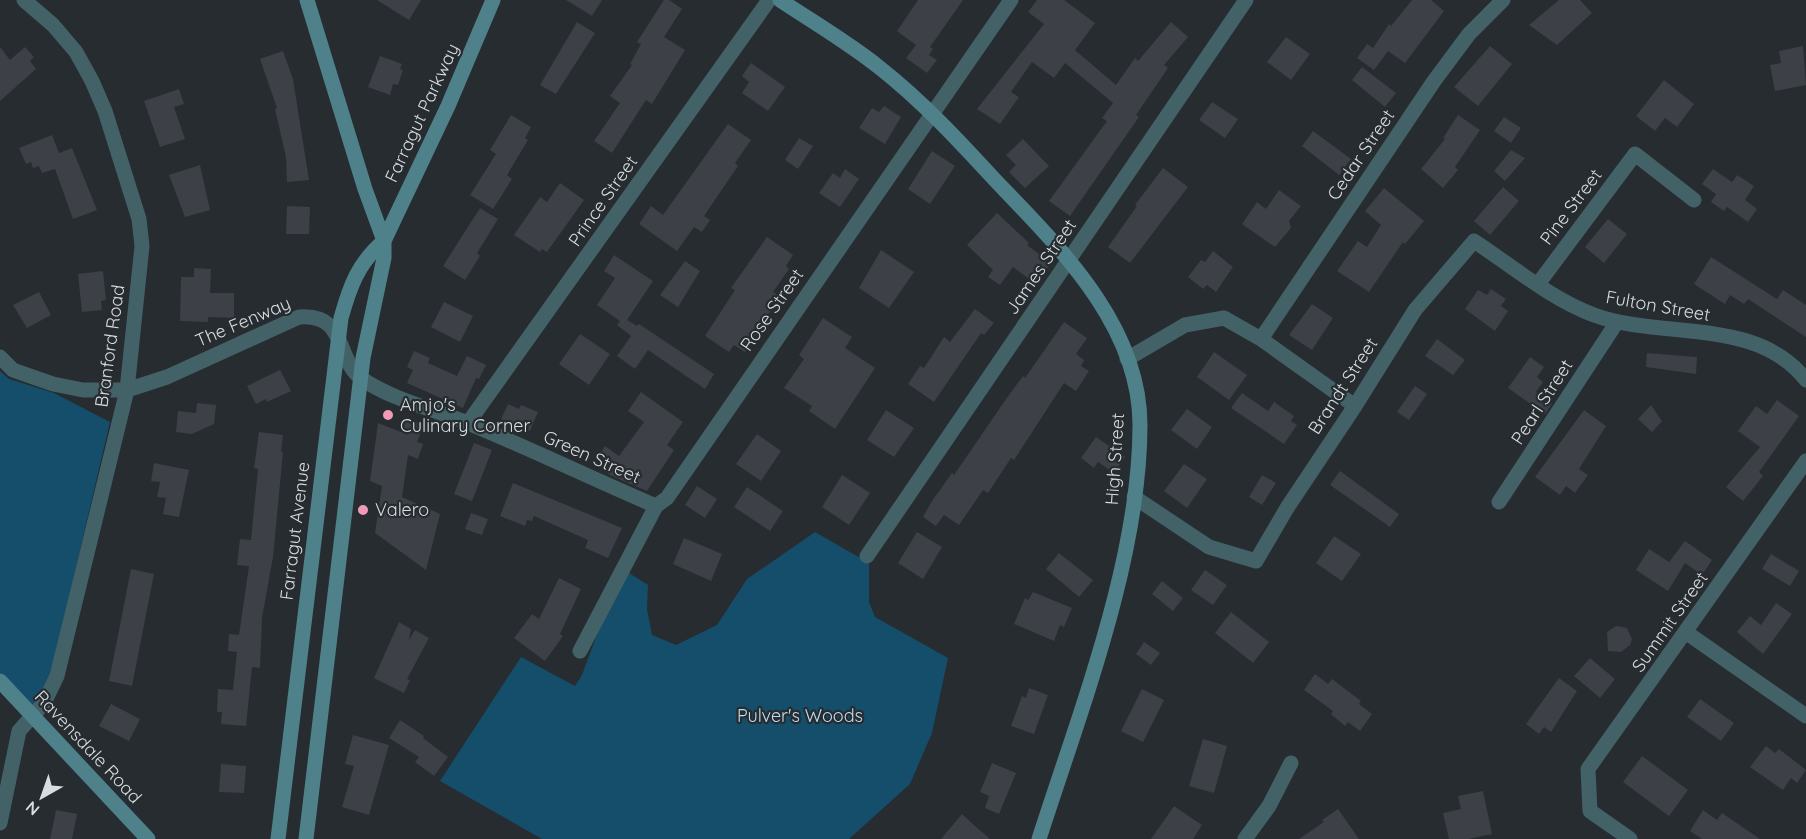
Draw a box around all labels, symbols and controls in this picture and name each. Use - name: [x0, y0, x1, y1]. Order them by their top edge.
- street label: Farragut Parkway: [379, 40, 464, 186]
- street label: Cedar Street: [1322, 105, 1399, 205]
- street label: Prince Street: [563, 151, 642, 251]
- street label: Pine Street: [1535, 164, 1607, 249]
- street label: James Street: [1000, 215, 1081, 319]
- street label: Rose Street: [735, 264, 808, 355]
- street label: Branford Road: [90, 283, 129, 409]
- street label: Fulton Street: [1604, 285, 1712, 326]
- street label: The Fenway: [192, 291, 294, 352]
- street label: Brandt Street: [1303, 333, 1382, 438]
- street label: Pearl Street: [1506, 355, 1578, 449]
- place label: Amjo's Culinary Corner: [400, 393, 530, 437]
- marker: Amjo's Culinary Corner: [381, 408, 395, 422]
- street label: High Street: [1100, 412, 1129, 506]
- street label: Green Street: [540, 425, 644, 488]
- street label: Farragut Avenue: [275, 460, 314, 601]
- place label: Valero: [375, 498, 429, 521]
- marker: Valero: [356, 503, 370, 517]
- street label: Summit Street: [1627, 567, 1713, 676]
- street label: Ravensdale Road: [30, 685, 147, 808]
- park label: Pulver's Woods: [737, 704, 863, 727]
- north arrow: [12, 767, 72, 827]
- text: N: [21, 797, 43, 820]

